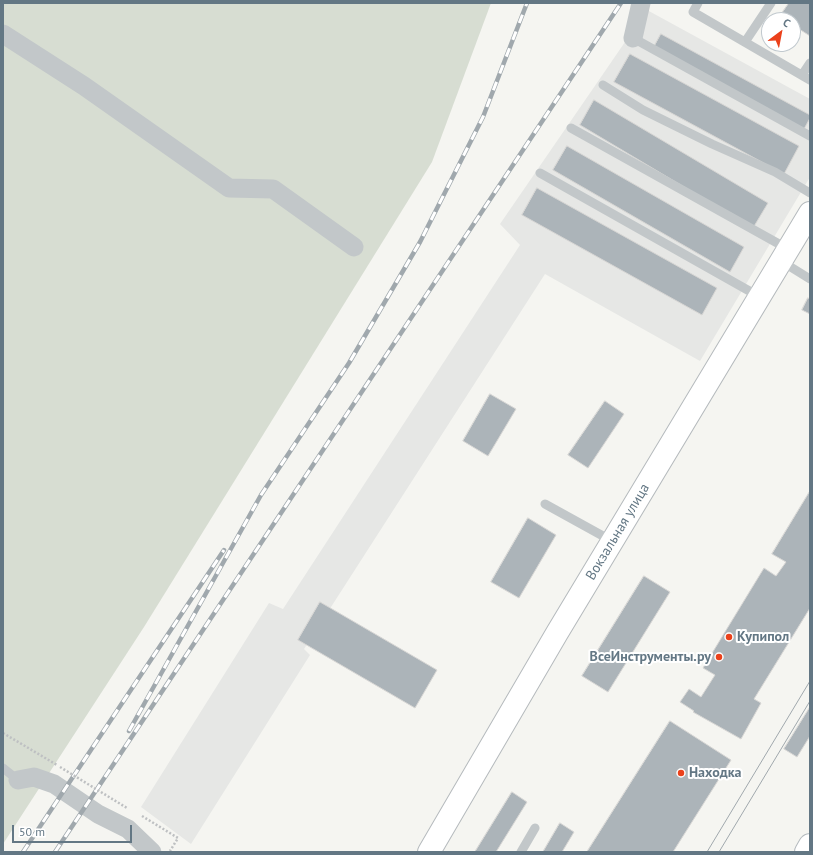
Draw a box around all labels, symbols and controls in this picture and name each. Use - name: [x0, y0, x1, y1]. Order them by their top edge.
- north arrow: [761, 12, 801, 52]
- text: С: [781, 15, 793, 30]
- street label: Вокзальная улица: [583, 481, 653, 583]
- place label: Купипол: [737, 629, 789, 645]
- marker: Купипол: [724, 632, 734, 642]
- place label: ВсеИнструменты.ру: [590, 649, 711, 665]
- marker: ВсеИнструменты.ру: [714, 652, 724, 662]
- place label: Находка: [689, 765, 742, 781]
- marker: Находка: [676, 768, 686, 778]
- scale bar: [14, 817, 134, 843]
- text: 50 m: [19, 824, 45, 839]

